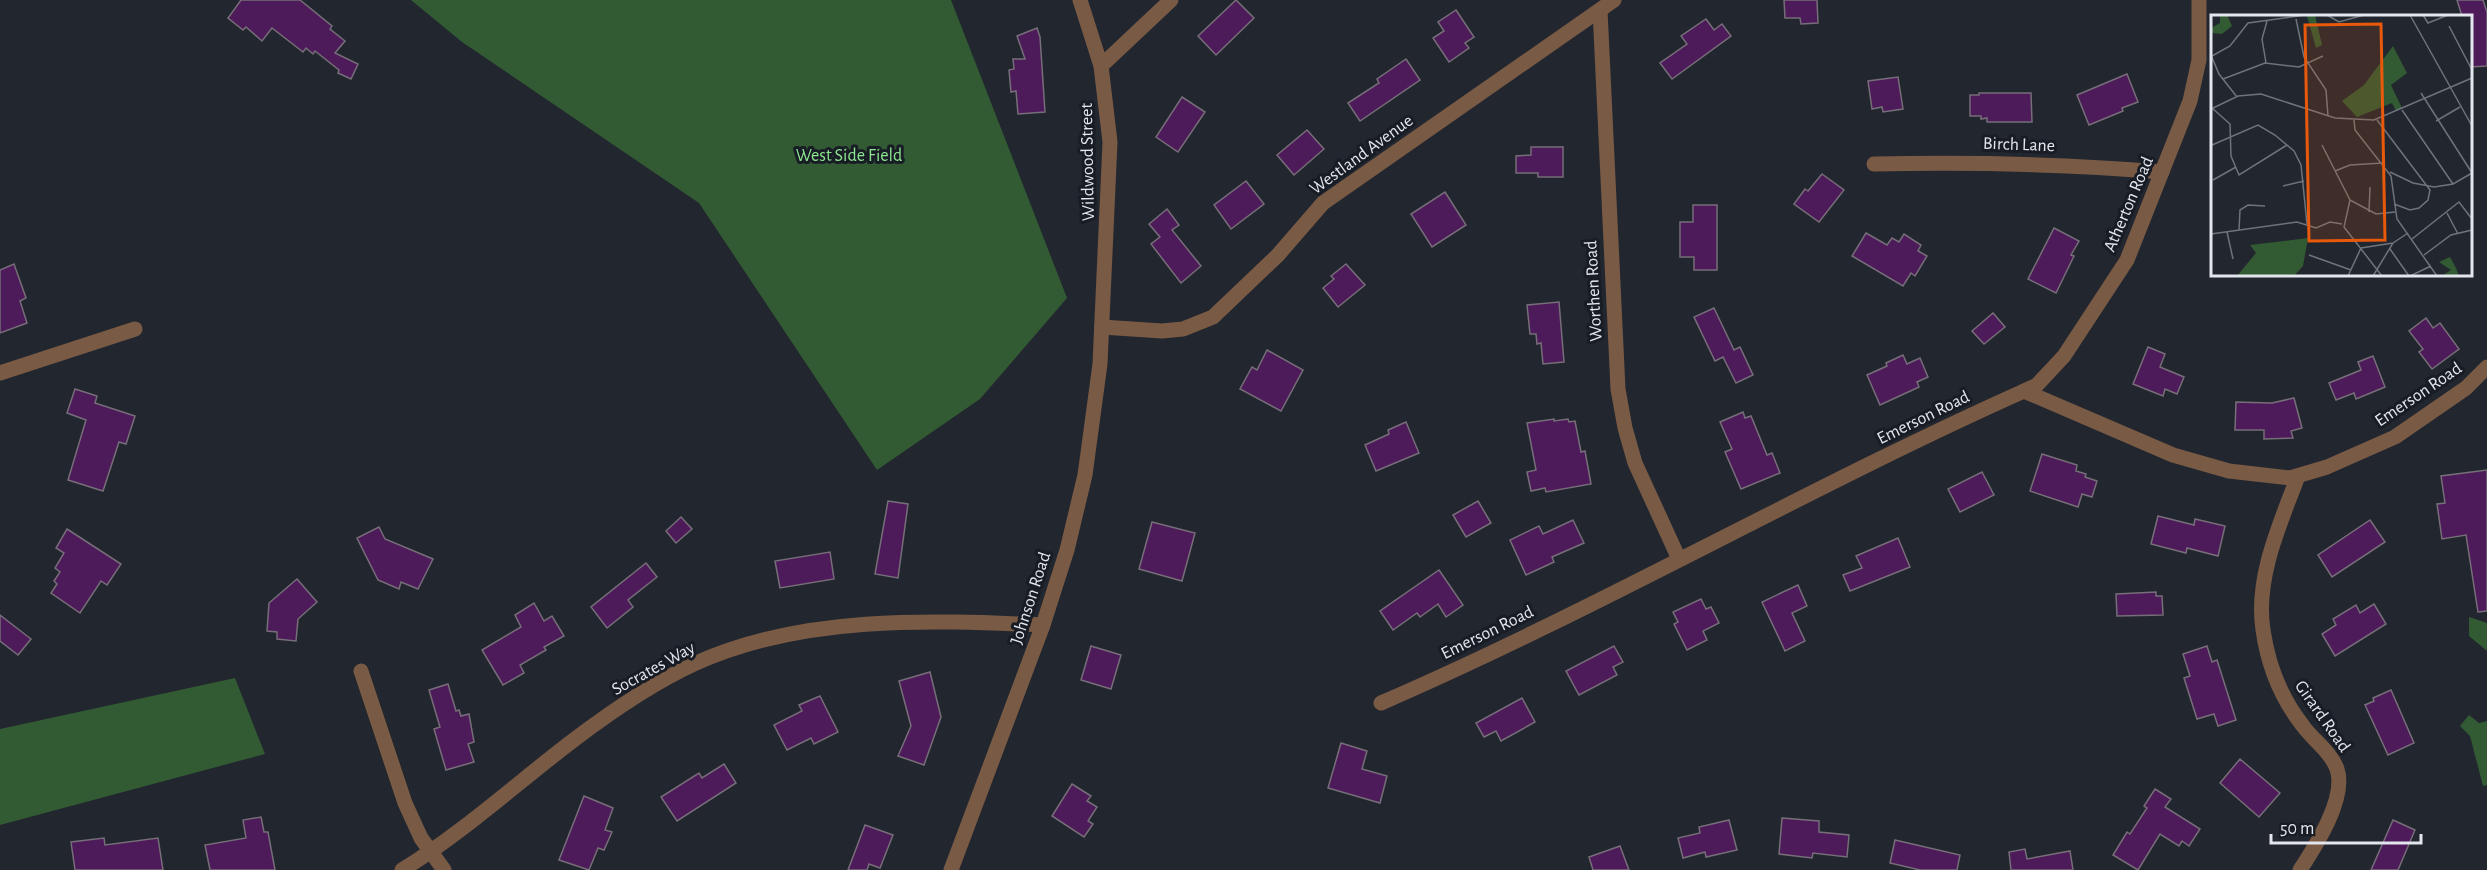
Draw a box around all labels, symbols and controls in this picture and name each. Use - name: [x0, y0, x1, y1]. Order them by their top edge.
- inset map: [2211, 15, 2472, 276]
- street label: Wildwood Street: [1078, 102, 1098, 221]
- street label: Westland Avenue: [1307, 111, 1416, 198]
- street label: Birch Lane: [1983, 135, 2055, 155]
- park label: West Side Field: [796, 147, 902, 165]
- street label: Atherton Road: [2101, 154, 2157, 255]
- street label: Worthen Road: [1582, 240, 1606, 342]
- street label: Emerson Road: [2372, 359, 2465, 430]
- street label: Emerson Road: [1874, 388, 1972, 448]
- street label: Johnson Road: [1008, 550, 1054, 647]
- street label: Emerson Road: [1438, 603, 1536, 663]
- street label: Socrates Way: [609, 639, 698, 699]
- street label: Girard Road: [2291, 677, 2353, 756]
- scale bar: [2271, 807, 2421, 845]
- text: 50 m: [2280, 820, 2314, 838]

